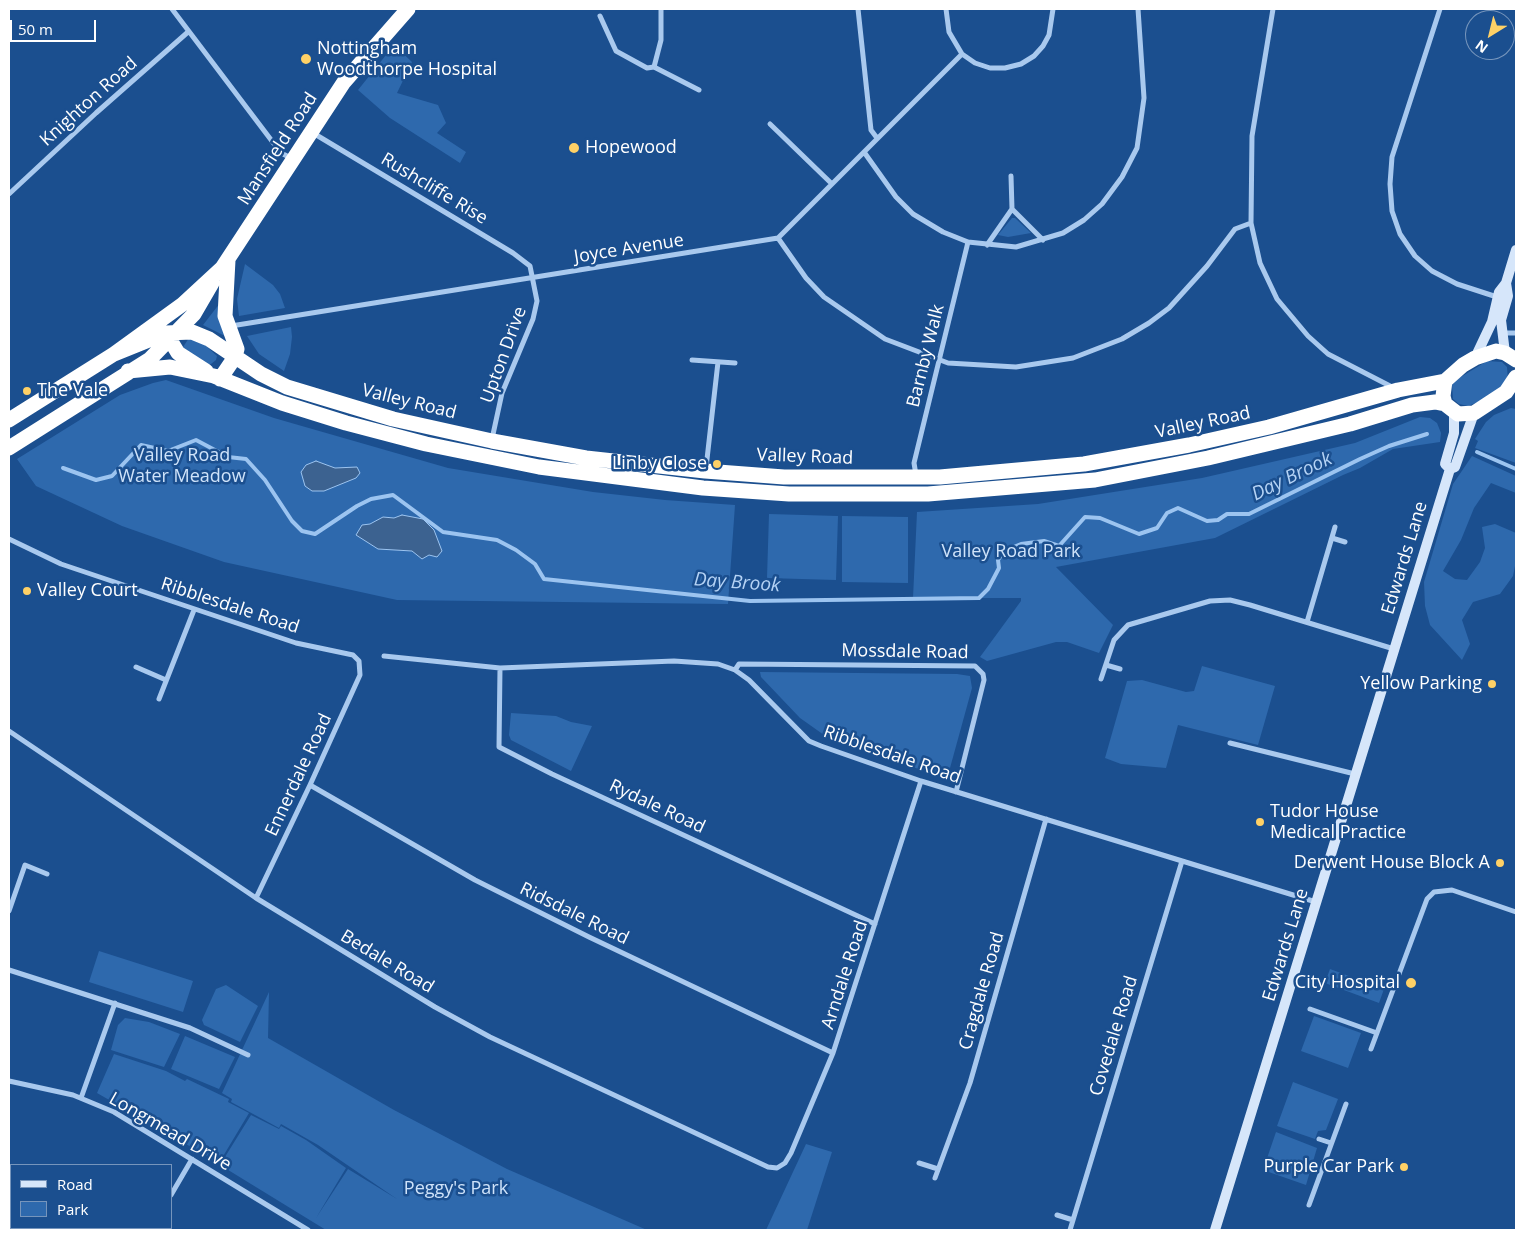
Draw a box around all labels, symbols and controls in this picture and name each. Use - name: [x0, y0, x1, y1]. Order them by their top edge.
- scale bar: [12, 10, 99, 42]
- north arrow: [1465, 10, 1515, 60]
- text: 50 m: [18, 19, 53, 39]
- text: N: [1471, 36, 1492, 58]
- place label: Nottingham Woodthorpe Hospital: [317, 38, 497, 80]
- marker: Nottingham Woodthorpe Hospital: [299, 52, 313, 66]
- street label: Knighton Road: [36, 53, 142, 151]
- street label: Mansfield Road: [234, 89, 322, 209]
- place label: Hopewood: [585, 137, 677, 159]
- marker: Hopewood: [567, 141, 581, 155]
- street label: Rushcliffe Rise: [377, 149, 491, 229]
- street label: Joyce Avenue: [573, 230, 685, 268]
- street label: Barnby Walk: [903, 302, 949, 410]
- street label: Upton Drive: [477, 304, 531, 406]
- place label: The Vale: [37, 380, 108, 402]
- street label: Valley Road: [360, 380, 458, 424]
- marker: The Vale: [21, 385, 33, 397]
- street label: Valley Road: [1154, 402, 1252, 444]
- park label: Valley Road Water Meadow: [118, 445, 246, 488]
- street label: Valley Road: [756, 445, 854, 469]
- water label: Day Brook: [1248, 448, 1336, 506]
- place label: Linby Close: [612, 453, 707, 475]
- marker: Linby Close: [711, 458, 723, 470]
- street label: Edwards Lane: [1378, 499, 1432, 617]
- park label: Valley Road Park: [942, 541, 1080, 563]
- water label: Day Brook: [693, 569, 781, 597]
- street label: Ribblesdale Road: [158, 573, 302, 639]
- place label: Valley Court: [37, 580, 138, 602]
- marker: Valley Court: [21, 585, 33, 597]
- street label: Mossdale Road: [841, 640, 969, 664]
- place label: Yellow Parking: [1360, 673, 1482, 695]
- marker: Yellow Parking: [1486, 678, 1498, 690]
- street label: Ennerdale Road: [261, 710, 337, 840]
- street label: Ribblesdale Road: [820, 721, 964, 789]
- street label: Rydale Road: [606, 775, 708, 839]
- place label: Tudor House Medical Practice: [1270, 801, 1406, 844]
- marker: Tudor House Medical Practice: [1254, 816, 1266, 828]
- place label: Derwent House Block A: [1294, 852, 1490, 874]
- marker: Derwent House Block A: [1494, 857, 1506, 869]
- street label: Ridsdale Road: [516, 878, 632, 950]
- street label: Edwards Lane: [1259, 886, 1313, 1004]
- street label: Arndale Road: [817, 918, 873, 1032]
- street label: Bedale Road: [336, 926, 438, 998]
- street label: Cragdale Road: [955, 929, 1009, 1053]
- place label: City Hospital: [1295, 972, 1400, 994]
- street label: Covedale Road: [1085, 973, 1143, 1099]
- marker: City Hospital: [1404, 976, 1418, 990]
- street label: Longmead Drive: [105, 1088, 235, 1176]
- place label: Purple Car Park: [1263, 1156, 1394, 1178]
- marker: Purple Car Park: [1398, 1161, 1410, 1173]
- legend: [10, 1164, 172, 1229]
- text: Road: [57, 1174, 93, 1194]
- park label: Peggy's Park: [404, 1178, 508, 1200]
- text: Park: [57, 1199, 88, 1219]

